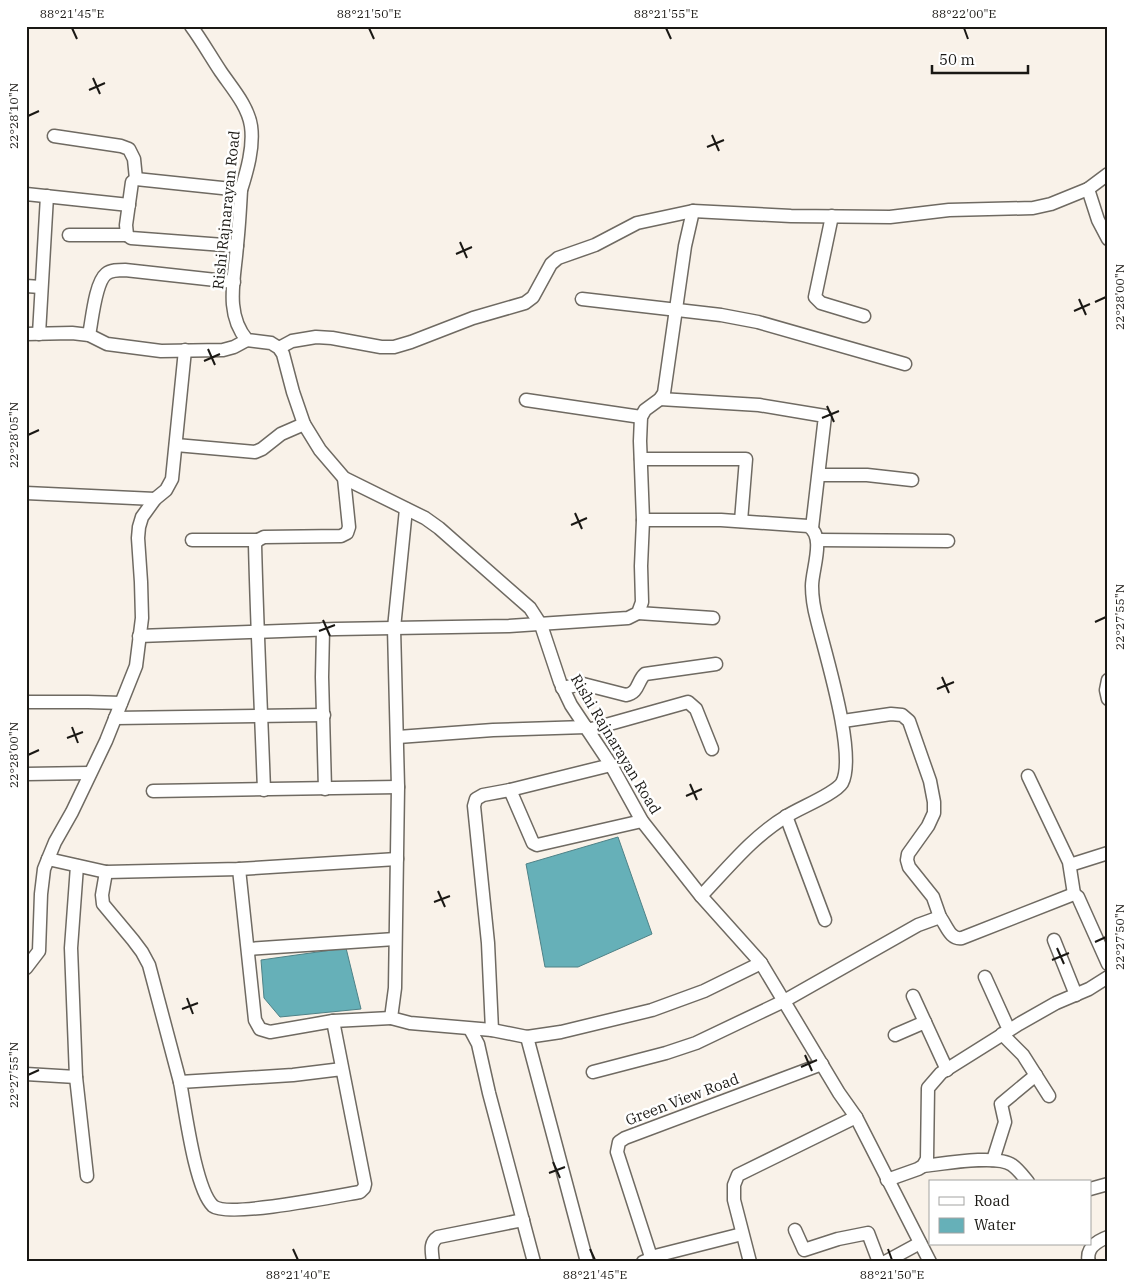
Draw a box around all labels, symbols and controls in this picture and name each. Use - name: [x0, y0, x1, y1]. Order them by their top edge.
- text: 88°21'45"E: [40, 6, 104, 21]
- text: 88°21'50"E: [337, 6, 401, 21]
- text: 88°21'55"E: [634, 6, 698, 21]
- text: 88°22'00"E: [932, 6, 996, 21]
- scale bar: [932, 42, 1028, 74]
- text: 50 m: [939, 50, 975, 69]
- text: 22°28'10"N: [6, 83, 21, 149]
- street label: Rishi Rajnarayan Road: [208, 130, 244, 290]
- text: 22°28'00"N: [1112, 264, 1127, 330]
- text: 22°28'05"N: [6, 402, 21, 468]
- text: 22°27'55"N: [1112, 584, 1127, 650]
- street label: Rishi Rajnarayan Road: [567, 671, 665, 817]
- text: 22°28'00"N: [6, 722, 21, 788]
- text: 22°27'50"N: [1112, 904, 1127, 970]
- text: 22°27'55"N: [6, 1042, 21, 1108]
- street label: Green View Road: [623, 1069, 741, 1129]
- legend: [929, 1180, 1092, 1246]
- text: Road: [974, 1191, 1010, 1210]
- text: Water: [974, 1215, 1016, 1234]
- text: 88°21'40"E: [266, 1267, 330, 1282]
- text: 88°21'45"E: [563, 1267, 627, 1282]
- text: 88°21'50"E: [860, 1267, 924, 1282]

